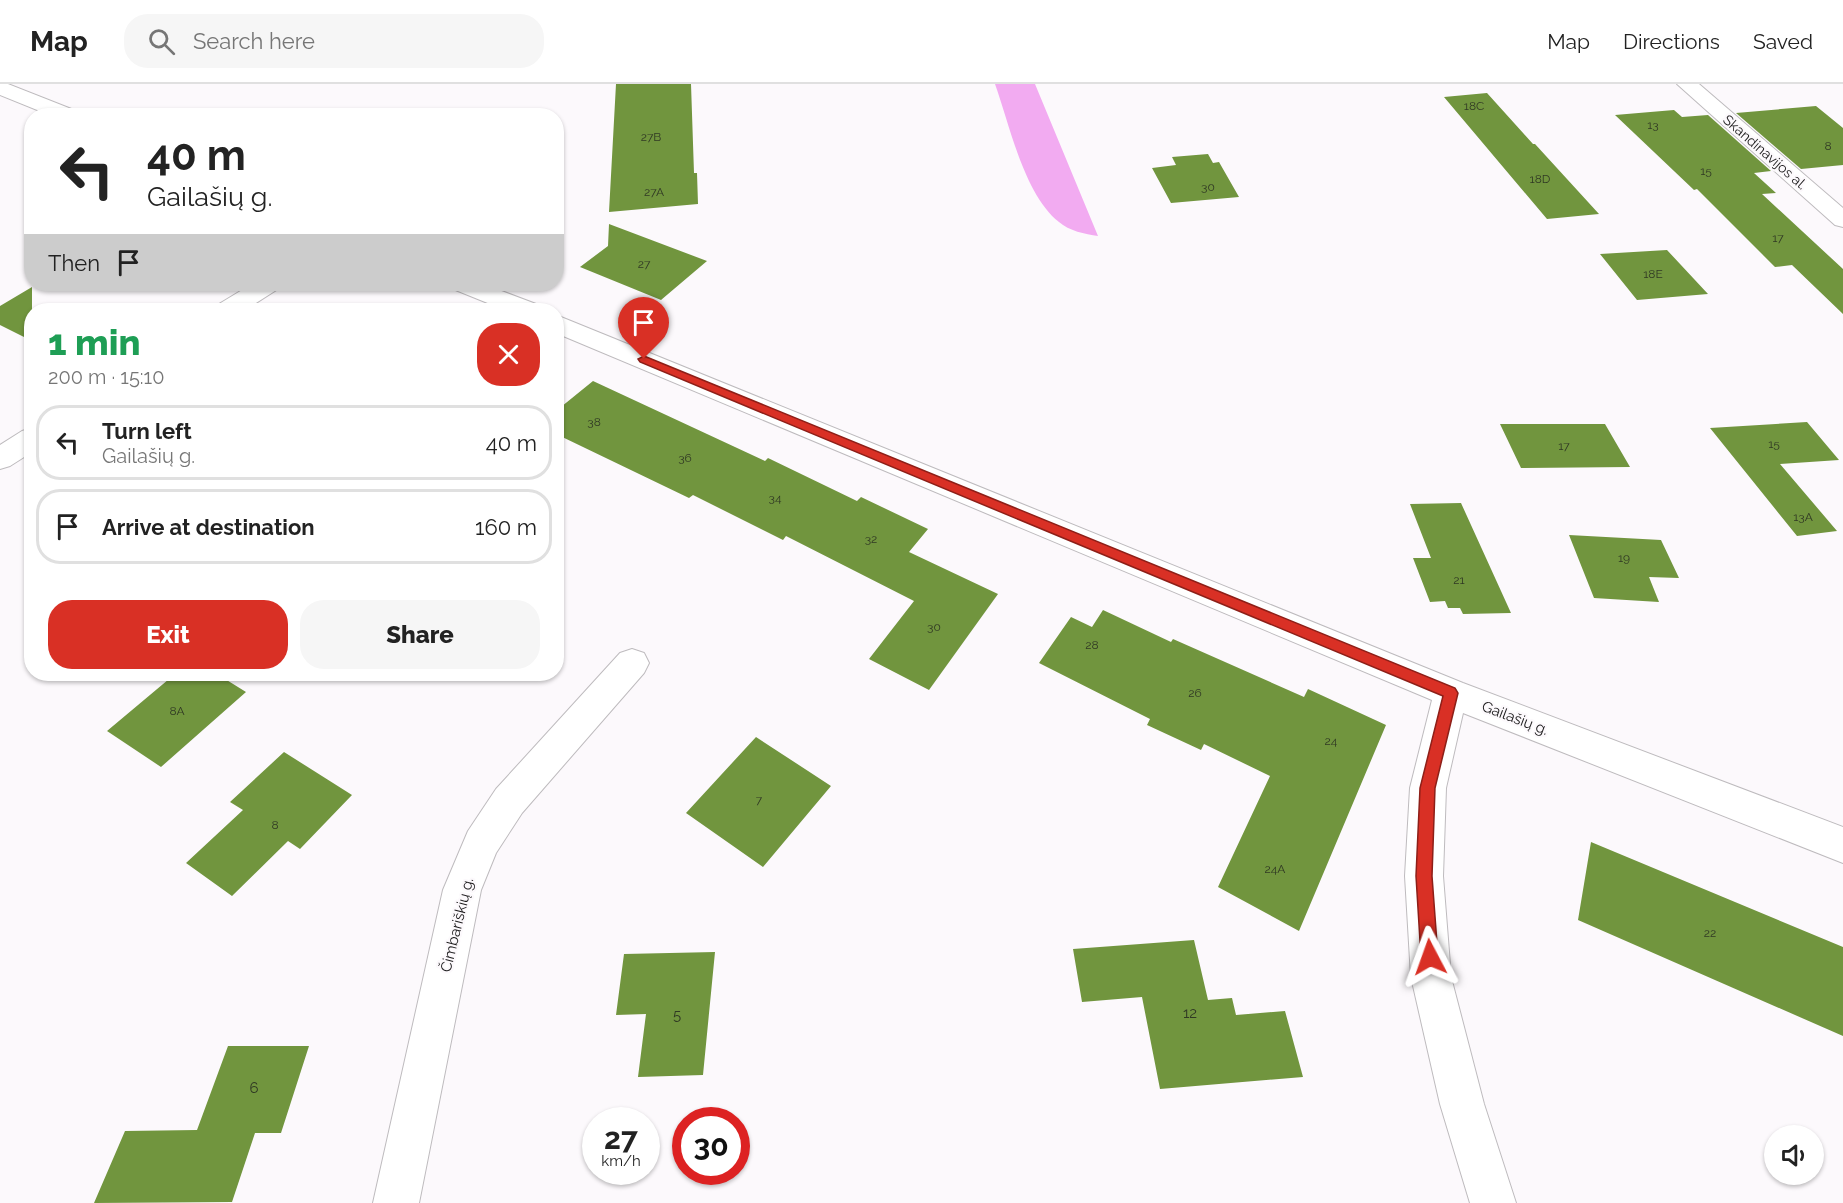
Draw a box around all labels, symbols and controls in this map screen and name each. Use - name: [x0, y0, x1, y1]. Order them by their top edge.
- search box: [124, 14, 544, 68]
- text: Map: [30, 25, 88, 58]
- icon: search: [145, 25, 178, 58]
- text: Search here: [193, 28, 315, 54]
- text: Map: [1547, 29, 1590, 54]
- text: Directions: [1623, 29, 1720, 54]
- text: Saved: [1753, 29, 1813, 54]
- house number: 18C: [1464, 99, 1484, 113]
- street label: Skandinavijos al.: [1720, 111, 1810, 193]
- house number: 13: [1647, 118, 1659, 132]
- house number: 27B: [641, 130, 661, 144]
- text: 40 m: [147, 131, 246, 180]
- icon: left: [48, 132, 126, 210]
- house number: 8: [1824, 139, 1832, 153]
- house number: 15: [1700, 164, 1712, 178]
- house number: 18D: [1530, 172, 1551, 186]
- house number: 30: [1201, 180, 1215, 194]
- text: Gailašių g.: [147, 181, 273, 212]
- house number: 27A: [644, 185, 664, 199]
- house number: 17: [1772, 231, 1784, 245]
- icon: arrive: [112, 246, 145, 279]
- text: Then: [48, 250, 100, 276]
- house number: 27: [638, 257, 651, 271]
- house number: 18E: [1643, 267, 1663, 281]
- pin: [618, 297, 669, 359]
- icon: arrive: [627, 306, 660, 339]
- text: 1 min: [48, 321, 140, 363]
- button: close: [477, 323, 540, 386]
- text: 200 m · 15:10: [48, 365, 164, 389]
- house number: 38: [587, 415, 601, 429]
- text: Turn left: [102, 418, 192, 444]
- icon: left: [51, 426, 84, 459]
- text: 40 m: [486, 430, 537, 456]
- house number: 15: [1768, 437, 1780, 451]
- house number: 17: [1558, 439, 1570, 453]
- text: Gailašių g.: [102, 444, 195, 468]
- house number: 36: [678, 451, 692, 465]
- house number: 34: [769, 491, 782, 505]
- icon: arrive: [51, 510, 84, 543]
- house number: 13A: [1793, 510, 1813, 524]
- text: Arrive at destination: [102, 514, 315, 540]
- text: 160 m: [475, 514, 537, 540]
- house number: 32: [865, 532, 877, 546]
- house number: 19: [1618, 551, 1630, 565]
- house number: 21: [1453, 573, 1465, 587]
- button: Exit: [48, 600, 288, 669]
- button: Share: [300, 600, 540, 669]
- house number: 30: [927, 620, 941, 634]
- house number: 28: [1085, 638, 1099, 652]
- house number: 26: [1188, 686, 1202, 700]
- street label: Gailašių g.: [1479, 697, 1551, 739]
- house number: 8A: [169, 704, 185, 718]
- house number: 24: [1325, 734, 1338, 748]
- house number: 7: [756, 793, 763, 807]
- house number: 8: [271, 818, 279, 832]
- house number: 24A: [1265, 862, 1285, 876]
- street label: Čimbariškių g.: [436, 876, 477, 974]
- position arrow: [1398, 925, 1462, 989]
- house number: 22: [1704, 926, 1716, 940]
- house number: 12: [1183, 1004, 1197, 1022]
- house number: 5: [673, 1006, 681, 1024]
- house number: 6: [249, 1079, 259, 1097]
- speed limit sign: 30: [672, 1107, 750, 1185]
- text: 27: [604, 1121, 638, 1156]
- map controls: [1764, 1125, 1824, 1185]
- button: sound: [1764, 1125, 1824, 1185]
- text: km/h: [601, 1152, 641, 1170]

